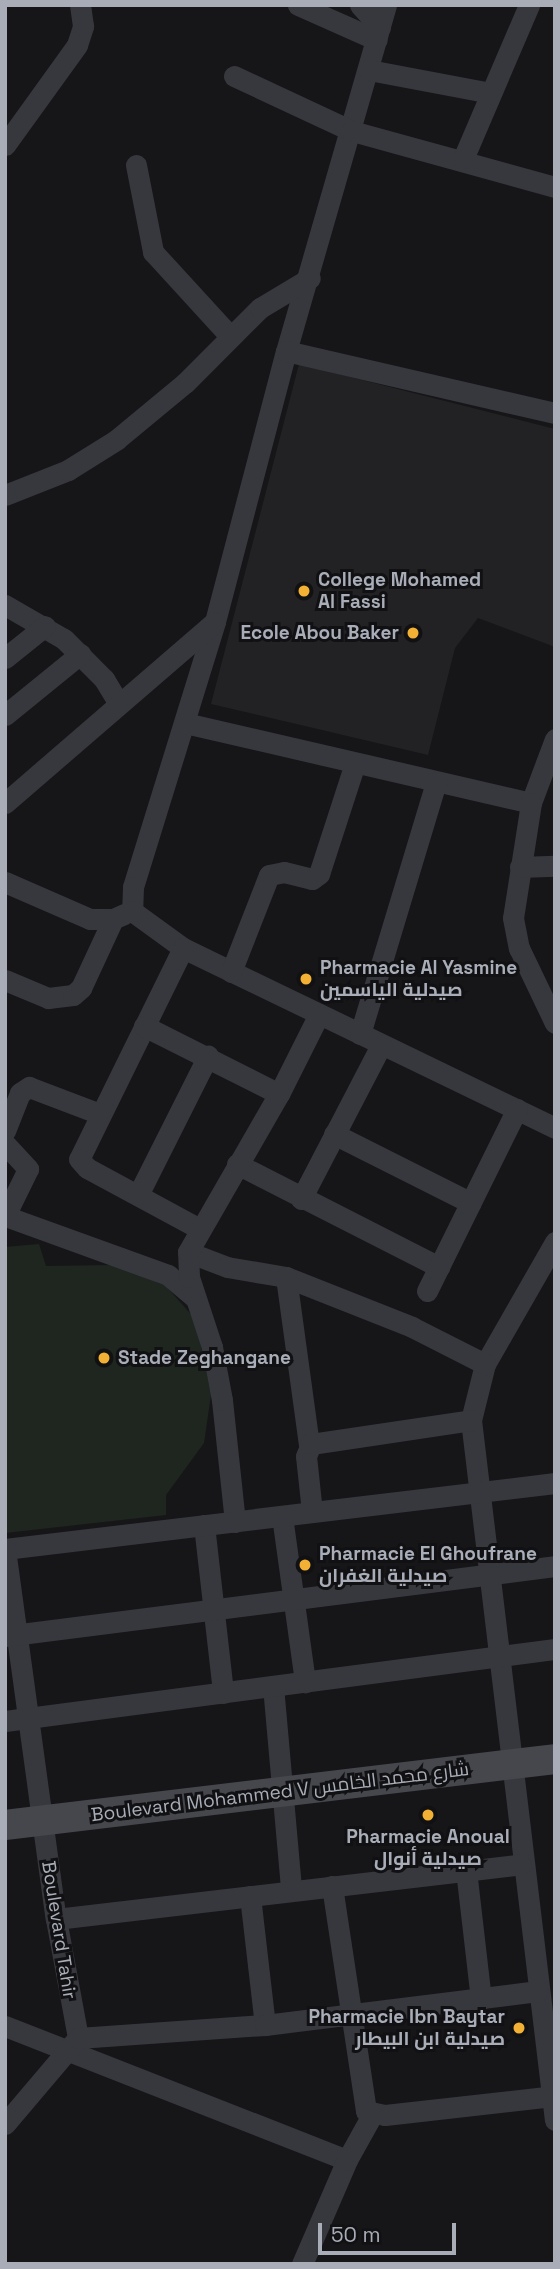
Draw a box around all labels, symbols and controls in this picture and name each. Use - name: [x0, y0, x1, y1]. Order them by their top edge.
- place label: College Mohamed Al Fassi: [318, 569, 481, 613]
- marker: College Mohamed Al Fassi: [296, 583, 312, 599]
- place label: Ecole Abou Baker: [240, 622, 399, 644]
- marker: Ecole Abou Baker: [405, 625, 421, 641]
- place label: Pharmacie Al Yasmine صيدلية الياسمين: [320, 957, 518, 1001]
- marker: Pharmacie Al Yasmine صيدلية الياسمين: [298, 971, 314, 987]
- place label: Stade Zeghangane: [118, 1347, 291, 1369]
- marker: Stade Zeghangane: [96, 1350, 112, 1366]
- place label: Pharmacie El Ghoufrane صيدلية الغفران: [319, 1543, 537, 1587]
- marker: Pharmacie El Ghoufrane صيدلية الغفران: [297, 1557, 313, 1573]
- street label: Boulevard Mohammed V شارع محمد الخامس: [89, 1757, 471, 1827]
- marker: Pharmacie Anoual صيدلية أنوال: [420, 1807, 436, 1823]
- place label: Pharmacie Anoual صيدلية أنوال: [346, 1826, 510, 1870]
- street label: Boulevard Tahir: [37, 1859, 81, 2001]
- place label: Pharmacie Ibn Baytar صيدلية ابن البيطار: [308, 2006, 505, 2050]
- marker: Pharmacie Ibn Baytar صيدلية ابن البيطار: [511, 2020, 527, 2036]
- scale bar: [322, 2210, 460, 2254]
- text: 50 m: [331, 2221, 381, 2248]

